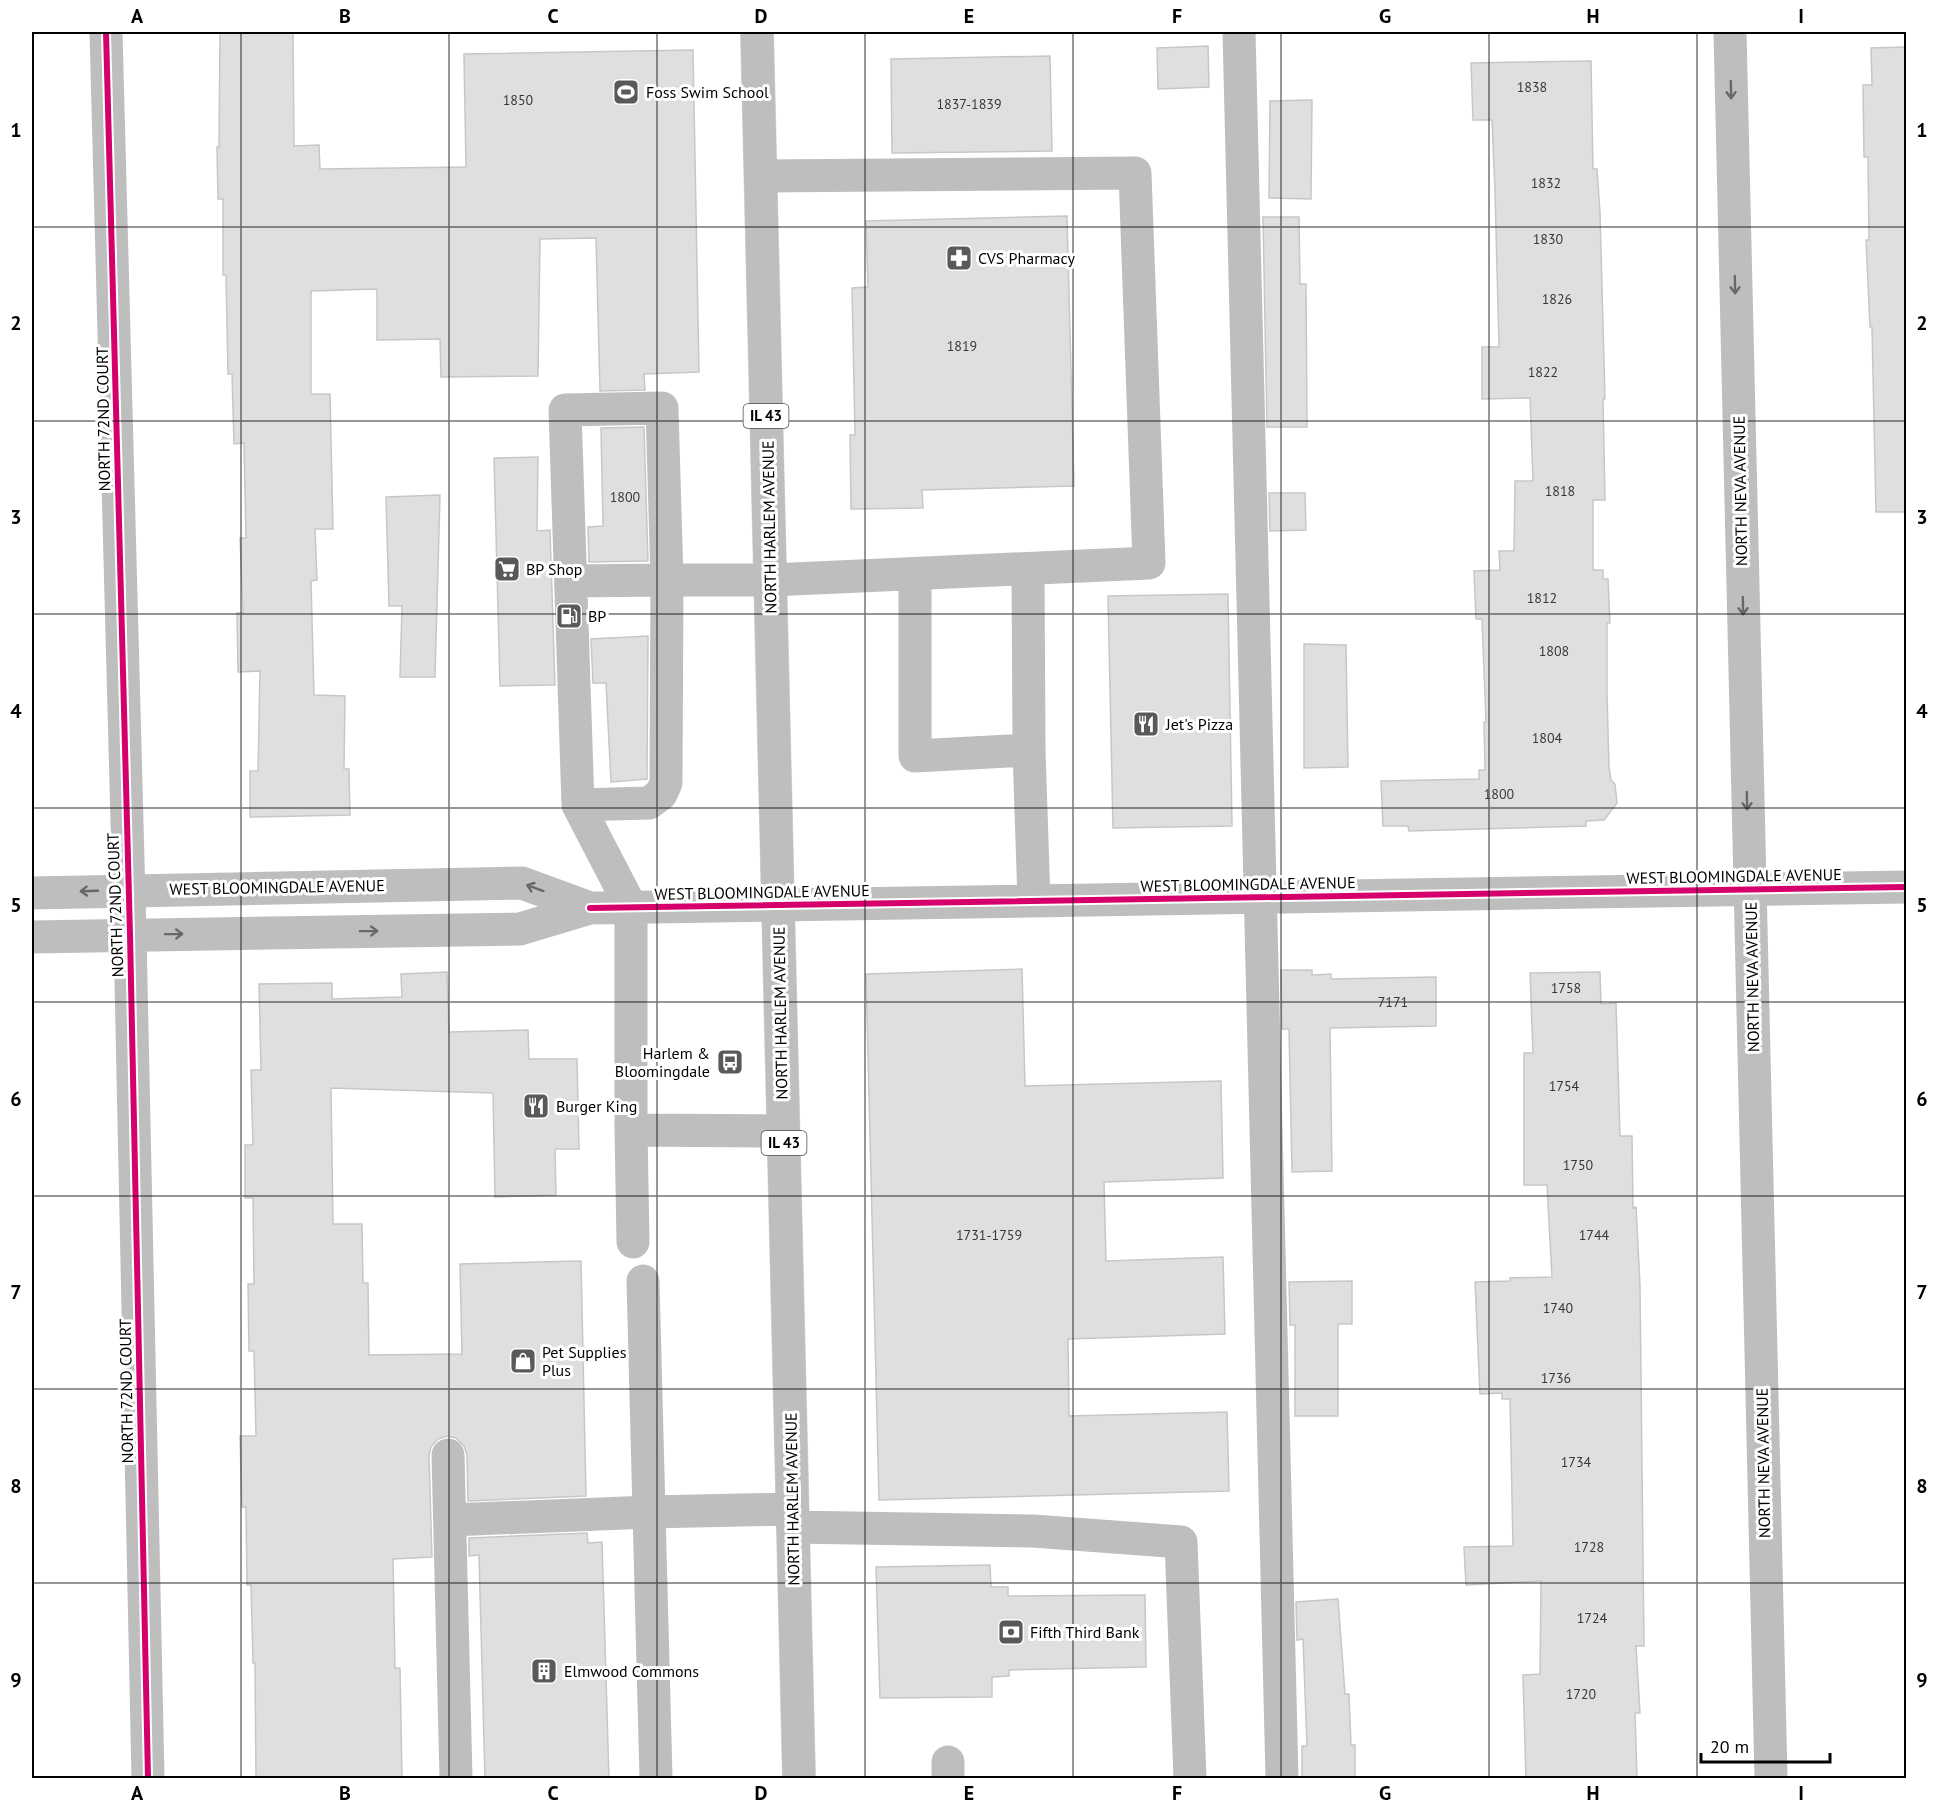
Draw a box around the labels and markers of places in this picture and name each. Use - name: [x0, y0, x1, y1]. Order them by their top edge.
- sports icon: Foss Swim School: [611, 77, 641, 107]
- place label: Foss Swim School: [646, 82, 769, 102]
- pharmacy icon: CVS Pharmacy: [944, 243, 974, 273]
- place label: CVS Pharmacy: [978, 248, 1076, 268]
- supermarket icon: BP Shop: [492, 554, 522, 584]
- place label: BP Shop: [526, 559, 582, 579]
- fuel station icon: BP: [554, 601, 584, 631]
- place label: BP: [588, 606, 606, 626]
- restaurant icon: Jet's Pizza: [1131, 709, 1161, 739]
- place label: Jet's Pizza: [1165, 714, 1233, 734]
- place label: Harlem & Bloomingdale: [615, 1043, 710, 1081]
- bus stop icon: Harlem & Bloomingdale: [715, 1047, 745, 1077]
- restaurant icon: Burger King: [521, 1091, 551, 1121]
- place label: Burger King: [556, 1096, 637, 1116]
- place label: Pet Supplies Plus: [542, 1342, 627, 1380]
- shop icon: Pet Supplies Plus: [508, 1346, 538, 1376]
- bank icon: Fifth Third Bank: [996, 1617, 1026, 1647]
- place label: Fifth Third Bank: [1030, 1622, 1140, 1642]
- building icon: Elmwood Commons: [529, 1656, 559, 1686]
- place label: Elmwood Commons: [564, 1661, 699, 1681]

